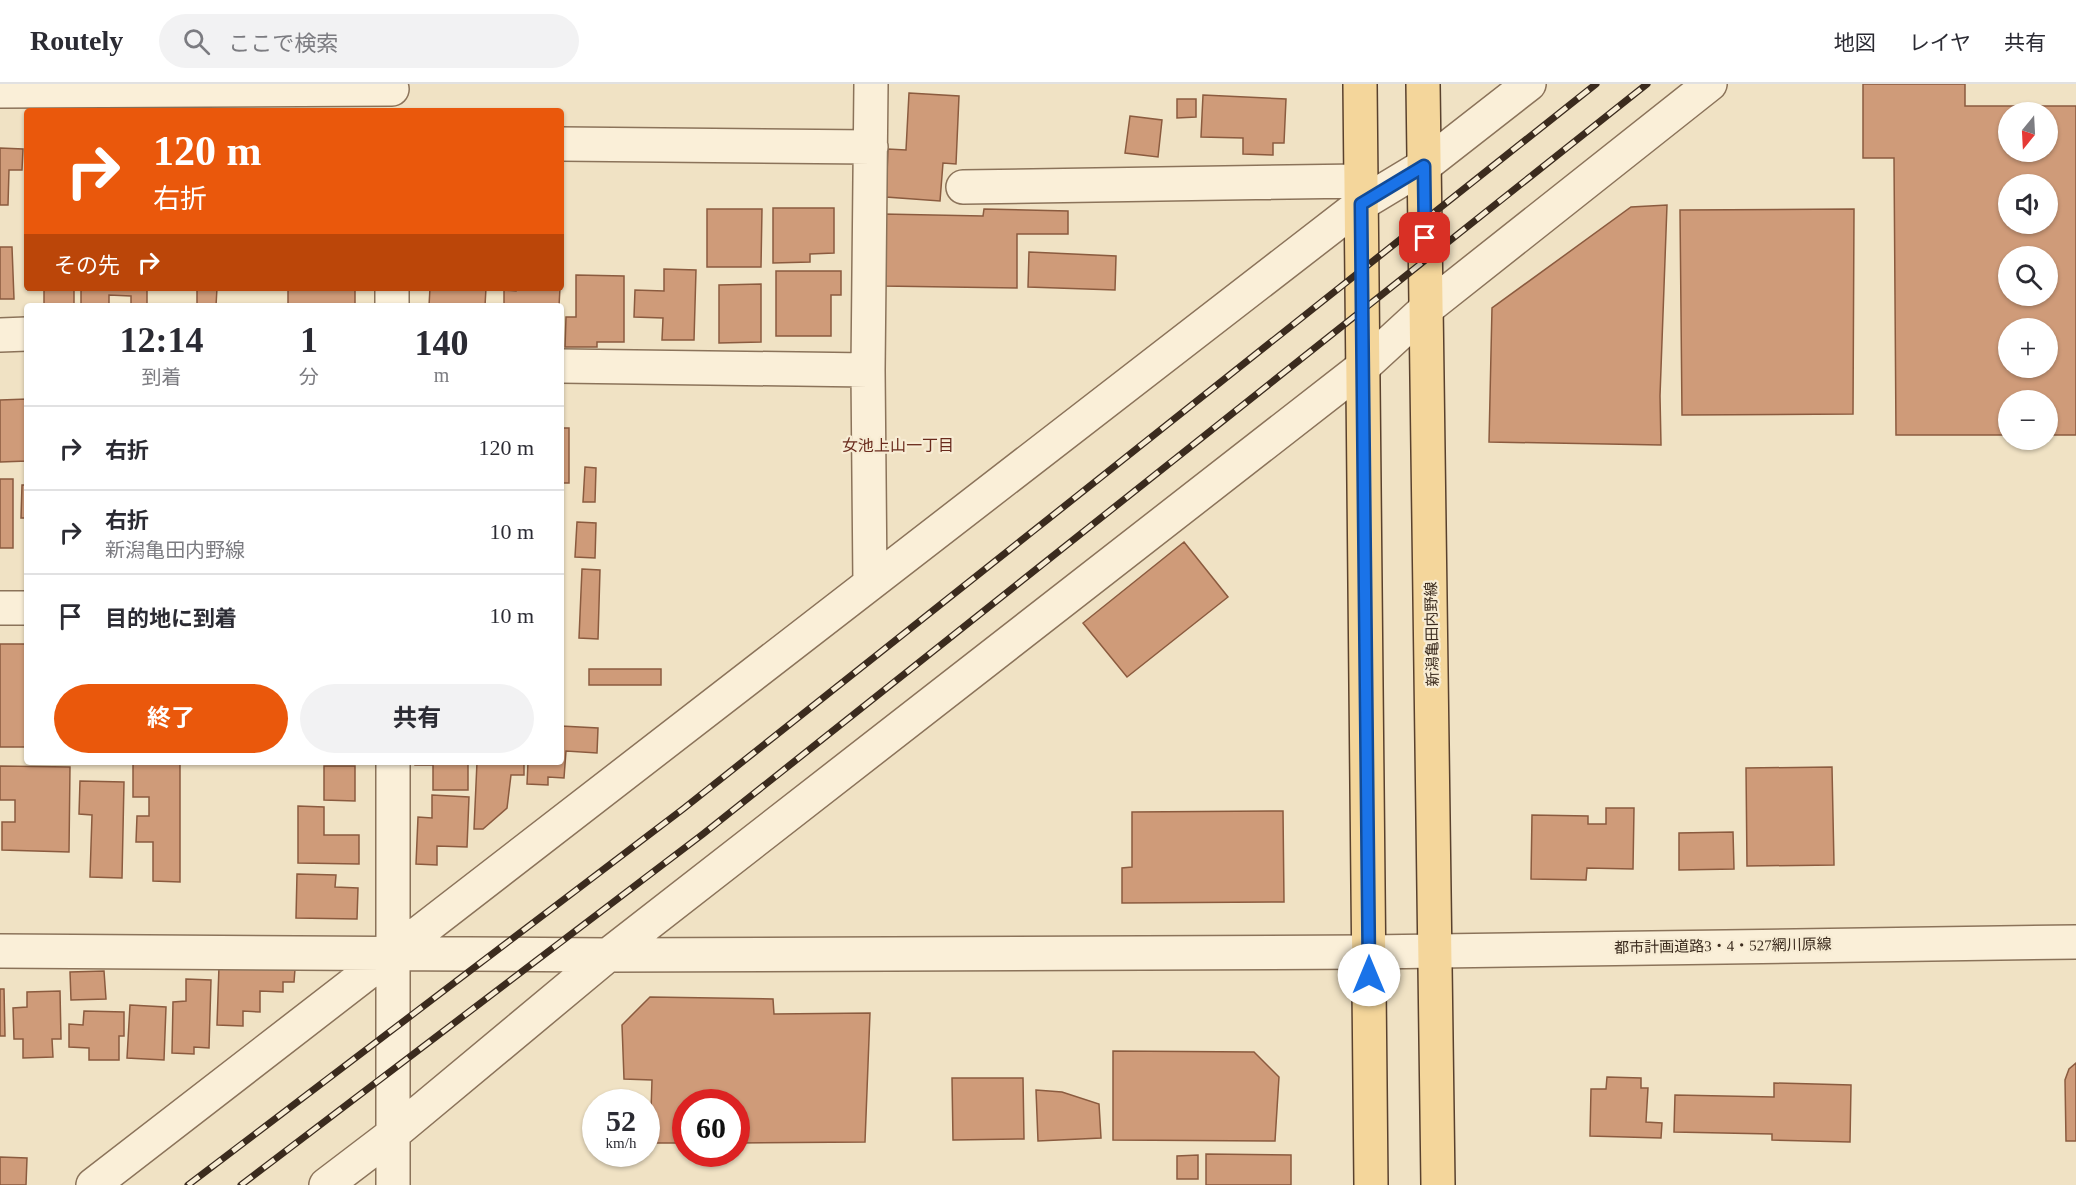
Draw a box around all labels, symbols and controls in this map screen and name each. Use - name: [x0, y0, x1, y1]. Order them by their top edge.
- search box: [159, 14, 579, 68]
- text: Routely: [30, 25, 123, 56]
- icon: search: [180, 25, 213, 58]
- text: ここで検索: [228, 31, 338, 56]
- text: 地図: [1834, 31, 1876, 55]
- text: レイヤ: [1909, 31, 1971, 55]
- text: 共有: [2004, 31, 2046, 55]
- north arrow: [1998, 102, 2058, 162]
- map controls: [1998, 102, 2058, 450]
- text: 120 m: [153, 128, 262, 174]
- icon: right: [54, 132, 132, 210]
- button: sound: [1998, 174, 2058, 234]
- text: 右折: [153, 184, 207, 214]
- pin: [1399, 212, 1450, 263]
- icon: arrive: [1408, 221, 1441, 254]
- icon: right: [132, 246, 165, 279]
- button: search: [1998, 246, 2058, 306]
- text: その先: [54, 253, 120, 278]
- button: +: [1998, 318, 2058, 378]
- text: 12:14: [120, 320, 204, 360]
- text: 1: [300, 320, 318, 360]
- text: 140: [415, 323, 469, 363]
- text: m: [434, 364, 449, 386]
- text: 到着: [142, 366, 182, 388]
- text: 分: [299, 366, 319, 388]
- button: −: [1998, 390, 2058, 450]
- icon: right: [54, 432, 87, 465]
- text: 120 m: [478, 435, 534, 460]
- district label: 女池上山一丁目: [842, 437, 954, 454]
- text: 右折: [105, 438, 149, 463]
- text: 右折: [105, 508, 149, 533]
- icon: right: [54, 516, 87, 549]
- text: 10 m: [489, 519, 534, 544]
- text: 新潟亀田内野線: [105, 539, 245, 561]
- street label: 新潟亀田内野線: [1423, 581, 1441, 687]
- icon: arrive: [54, 600, 87, 633]
- text: 10 m: [489, 603, 534, 628]
- text: 目的地に到着: [105, 606, 237, 631]
- button: 終了: [54, 684, 288, 753]
- button: 共有: [300, 684, 534, 753]
- street label: 都市計画道路3・4・527網川原線: [1614, 936, 1832, 956]
- position arrow: [1337, 943, 1401, 1007]
- speed limit sign: 60: [672, 1089, 750, 1167]
- text: 52: [606, 1104, 636, 1137]
- text: km/h: [606, 1135, 636, 1151]

